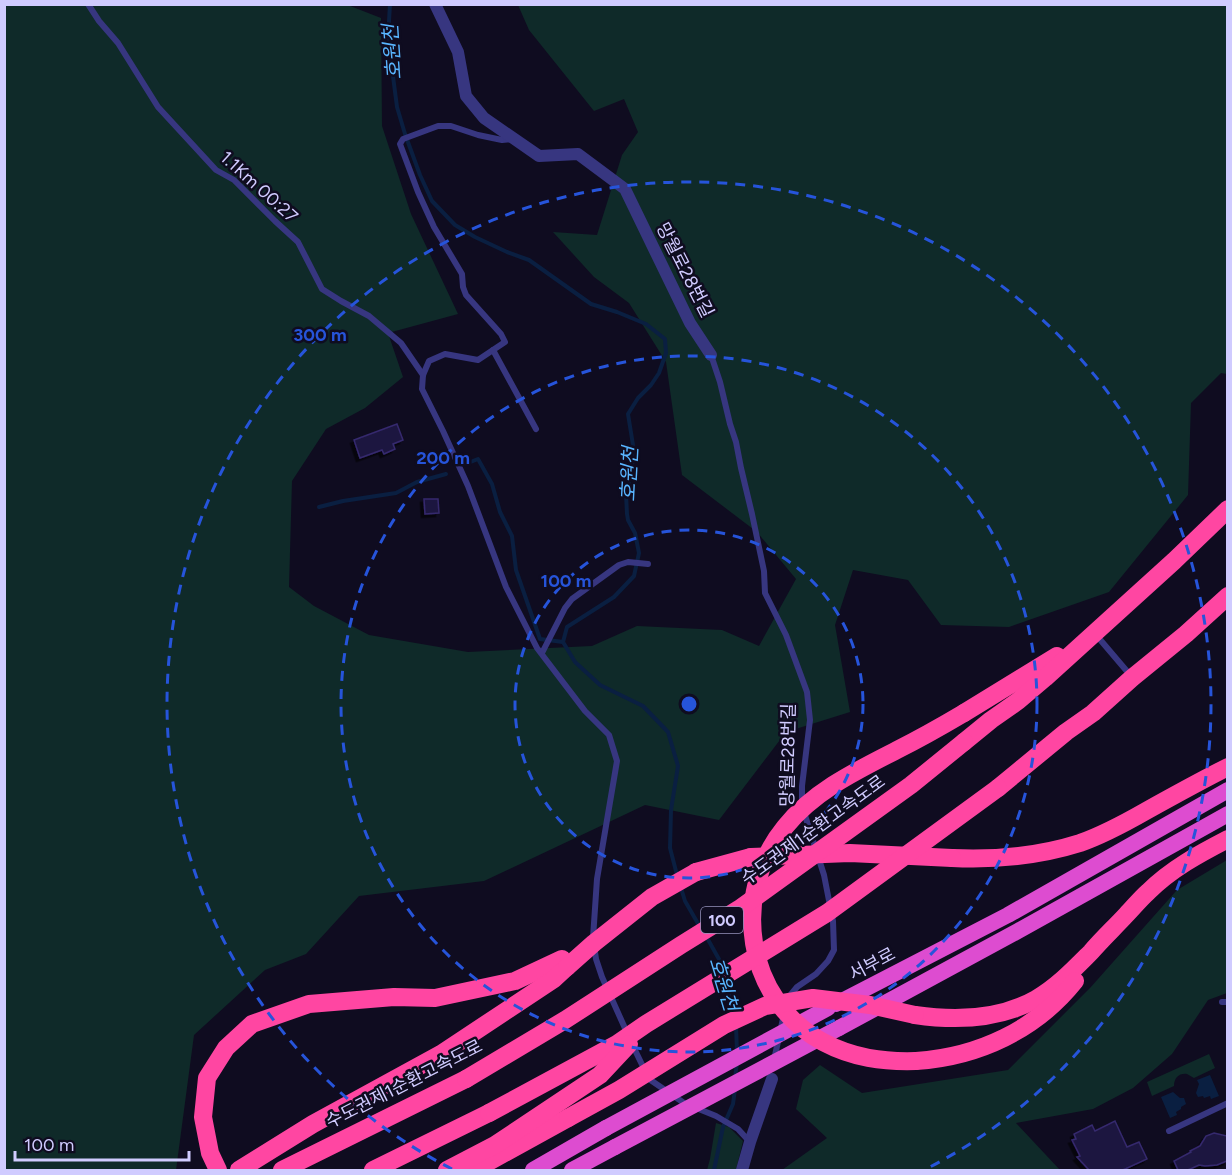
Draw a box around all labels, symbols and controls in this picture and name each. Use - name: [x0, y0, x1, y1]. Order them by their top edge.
- water label: 호원천: [378, 21, 406, 80]
- street label: 1.1Km 00:27: [216, 146, 303, 228]
- street label: 망월로28번길: [652, 219, 718, 321]
- text: 300 m: [293, 324, 347, 346]
- water label: 호원천: [616, 443, 643, 502]
- text: 200 m: [416, 447, 470, 469]
- text: 100 m: [541, 570, 591, 592]
- centre of rings: [679, 694, 699, 714]
- street label: 망월로28번길: [776, 703, 800, 807]
- street label: 수도권제1순환고속도로: [737, 770, 889, 890]
- road number: 100: [701, 907, 743, 933]
- street label: 서부로: [845, 943, 899, 985]
- water label: 호원천: [704, 954, 744, 1016]
- street label: 수도권제1순환고속도로: [322, 1035, 486, 1133]
- scale bar: [15, 1124, 189, 1162]
- text: 100 m: [24, 1134, 74, 1156]

